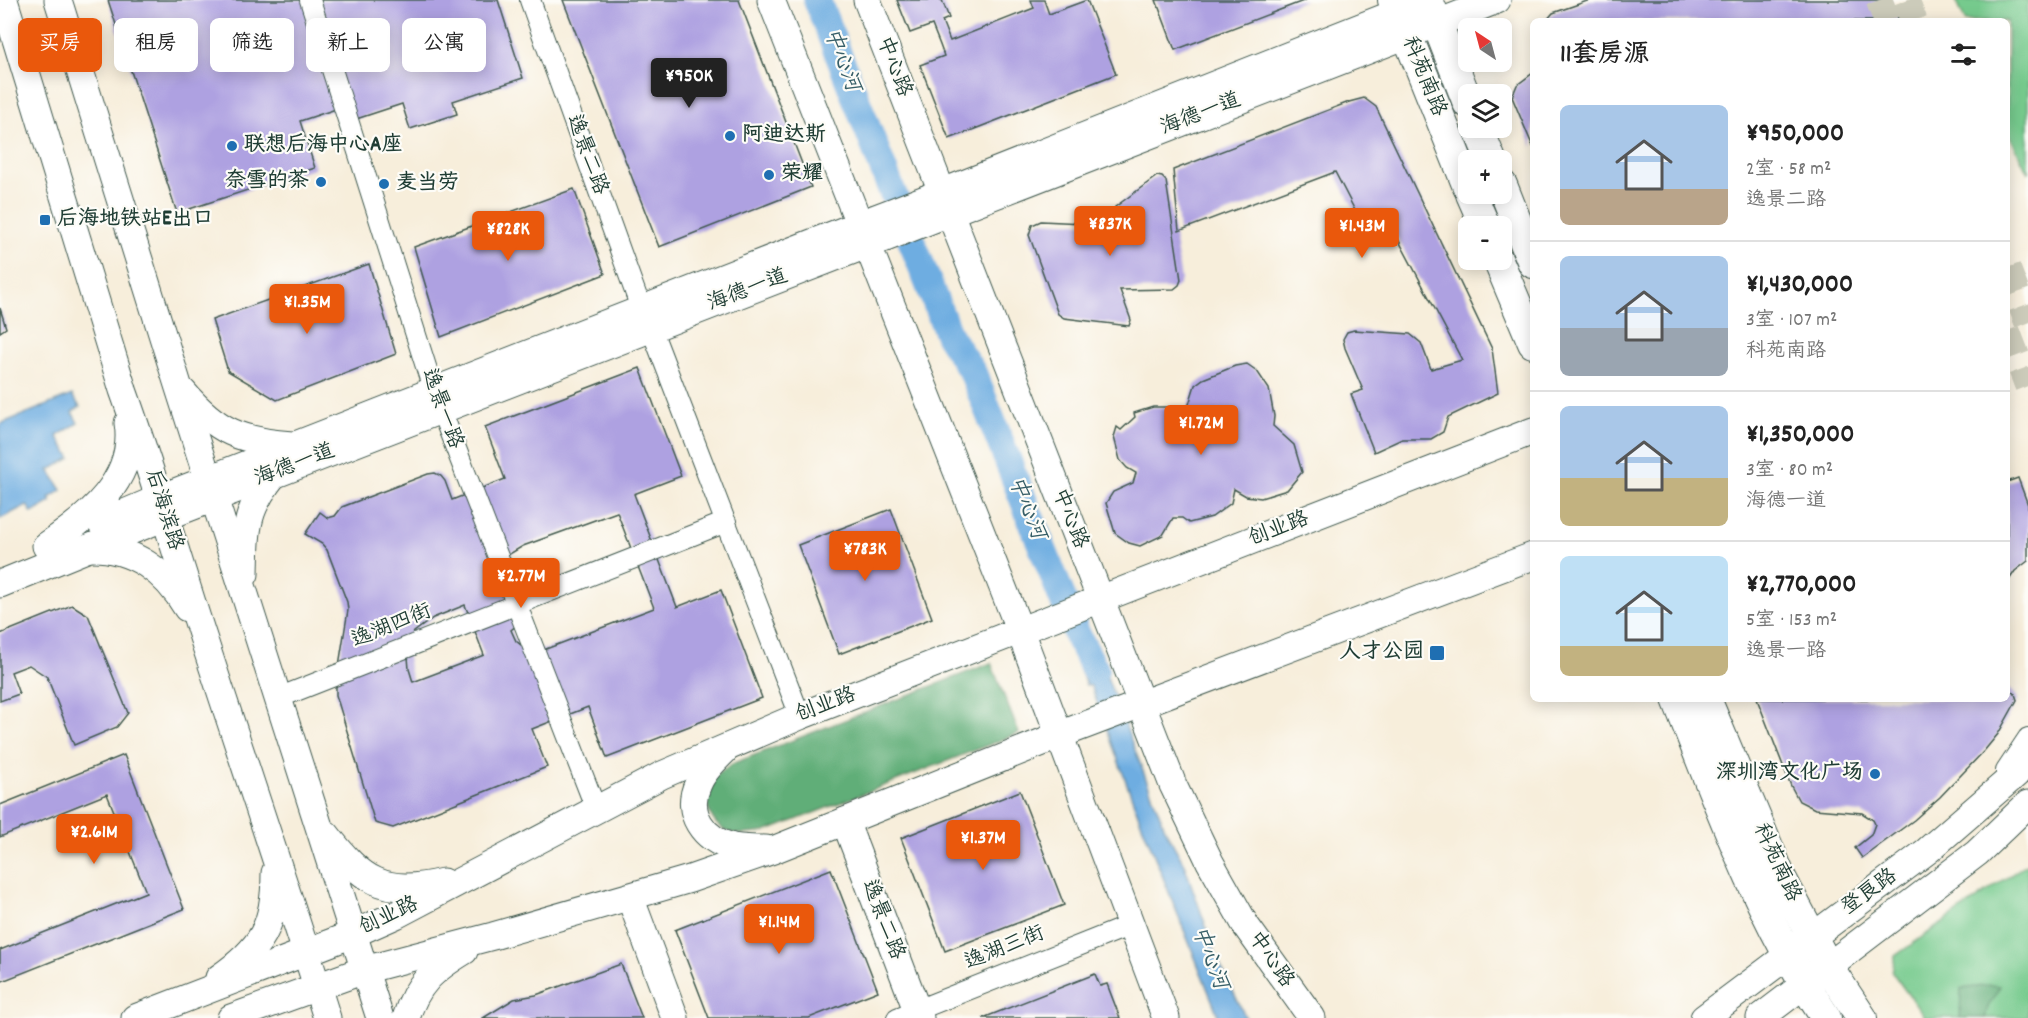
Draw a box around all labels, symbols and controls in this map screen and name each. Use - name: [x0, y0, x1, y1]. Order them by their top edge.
- chip: 买房: [18, 18, 102, 72]
- chip: 租房: [114, 18, 198, 72]
- chip: 筛选: [210, 18, 294, 72]
- chip: 新上: [306, 18, 390, 72]
- chip: 公寓: [402, 18, 486, 72]
- north arrow: [1458, 18, 1512, 72]
- map controls: [1458, 18, 1512, 270]
- water label: 中心河: [815, 24, 868, 99]
- street label: 中心路: [868, 32, 918, 102]
- street label: 科苑南路: [1393, 32, 1453, 122]
- text: 11套房源: [1560, 37, 1649, 74]
- icon: filters: [1947, 38, 1980, 71]
- pin: ¥950K: [647, 58, 731, 109]
- text: ¥950K: [665, 63, 713, 91]
- button: layers: [1458, 84, 1512, 138]
- street label: 海德一道: [1156, 86, 1246, 144]
- street label: 逸景二路: [558, 110, 614, 200]
- text: ¥950,000: [1746, 116, 1844, 153]
- place label: 阿迪达斯: [742, 121, 826, 151]
- marker: 阿迪达斯: [723, 129, 737, 143]
- icon: home: [1608, 129, 1680, 201]
- place label: 联想后海中心A座: [244, 131, 402, 161]
- marker: 联想后海中心A座: [225, 139, 239, 153]
- button: +: [1458, 150, 1512, 204]
- text: 2室 · 58 m²: [1746, 156, 1831, 184]
- place label: 荣耀: [781, 160, 823, 190]
- place label: 奈雪的茶: [225, 167, 309, 197]
- marker: 荣耀: [762, 168, 776, 182]
- place label: 麦当劳: [396, 169, 459, 199]
- marker: 奈雪的茶: [314, 175, 328, 189]
- marker: 麦当劳: [377, 177, 391, 191]
- text: 逸景二路: [1746, 187, 1826, 215]
- place label: 后海地铁站E出口: [57, 205, 214, 235]
- pin: ¥837K: [1068, 206, 1152, 257]
- pin: ¥1.43M: [1313, 208, 1411, 259]
- pin: ¥828K: [466, 211, 550, 262]
- text: ¥837K: [1088, 211, 1132, 239]
- marker: 后海地铁站E出口: [38, 213, 52, 227]
- text: ¥1.43M: [1339, 213, 1385, 241]
- text: ¥828K: [486, 216, 530, 244]
- button: −: [1458, 216, 1512, 270]
- street label: 海德一道: [703, 262, 793, 320]
- text: ¥1,430,000: [1746, 267, 1853, 304]
- icon: home: [1608, 280, 1680, 352]
- pin: ¥1.35M: [258, 284, 356, 335]
- text: ¥1.35M: [283, 289, 331, 317]
- text: 3室 · 107 m²: [1746, 307, 1837, 335]
- text: 科苑南路: [1746, 338, 1826, 366]
- street label: 逸景一路: [413, 364, 469, 454]
- pin: ¥1.72M: [1152, 405, 1250, 456]
- text: ¥1.72M: [1178, 410, 1224, 438]
- text: ¥1,350,000: [1746, 417, 1854, 454]
- icon: home: [1608, 430, 1680, 502]
- street label: 海德一道: [250, 437, 340, 495]
- text: 3室 · 80 m²: [1746, 457, 1833, 485]
- street label: 后海滨路: [136, 465, 190, 555]
- water label: 中心河: [999, 472, 1054, 547]
- street label: 中心路: [1043, 484, 1095, 554]
- text: 海德一道: [1746, 488, 1826, 516]
- street label: 创业路: [1244, 505, 1314, 555]
- pin: ¥783K: [823, 531, 907, 582]
- text: ¥783K: [843, 536, 887, 564]
- pin: ¥2.77M: [472, 558, 570, 609]
- text: ¥2.77M: [497, 563, 545, 591]
- text: ¥2,770,000: [1746, 567, 1856, 604]
- icon: home: [1608, 580, 1680, 652]
- street label: 逸湖四街: [347, 597, 437, 657]
- text: 5室 · 153 m²: [1746, 607, 1837, 635]
- place label: 人才公园: [1340, 638, 1424, 668]
- text: 逸景一路: [1746, 638, 1826, 666]
- marker: 人才公园: [1428, 644, 1446, 662]
- street label: 创业路: [791, 681, 861, 731]
- place label: 深圳湾文化广场: [1716, 759, 1863, 789]
- marker: 深圳湾文化广场: [1868, 767, 1882, 781]
- pin: ¥2.61M: [45, 814, 143, 865]
- text: ¥2.61M: [70, 819, 118, 847]
- street label: 科苑南路: [1745, 819, 1807, 907]
- pin: ¥1.37M: [934, 820, 1032, 871]
- text: ¥1.37M: [960, 825, 1006, 853]
- street label: 登良路: [1836, 862, 1904, 924]
- street label: 逸景二路: [853, 875, 911, 965]
- street label: 创业路: [354, 890, 424, 944]
- pin: ¥1.14M: [730, 904, 828, 955]
- text: ¥1.14M: [758, 909, 800, 937]
- street label: 逸湖三街: [960, 919, 1050, 979]
- water label: 中心河: [1183, 922, 1236, 997]
- street label: 中心路: [1240, 926, 1300, 994]

